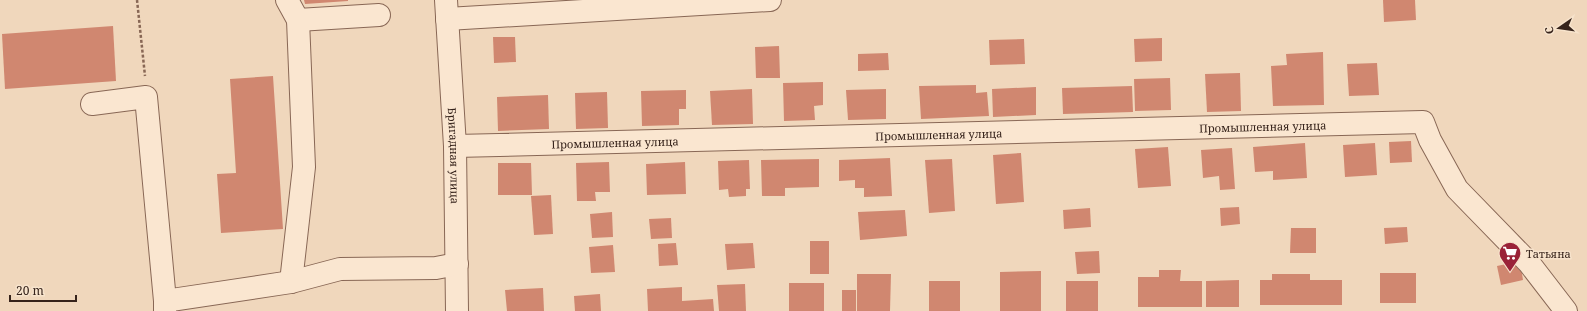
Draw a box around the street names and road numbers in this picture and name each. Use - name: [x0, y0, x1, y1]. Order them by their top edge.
- street label: Бригадная улица: [445, 107, 463, 204]
- street label: Промышленная улица: [1199, 117, 1327, 135]
- street label: Промышленная улица: [875, 125, 1003, 143]
- street label: Промышленная улица: [551, 133, 679, 151]

